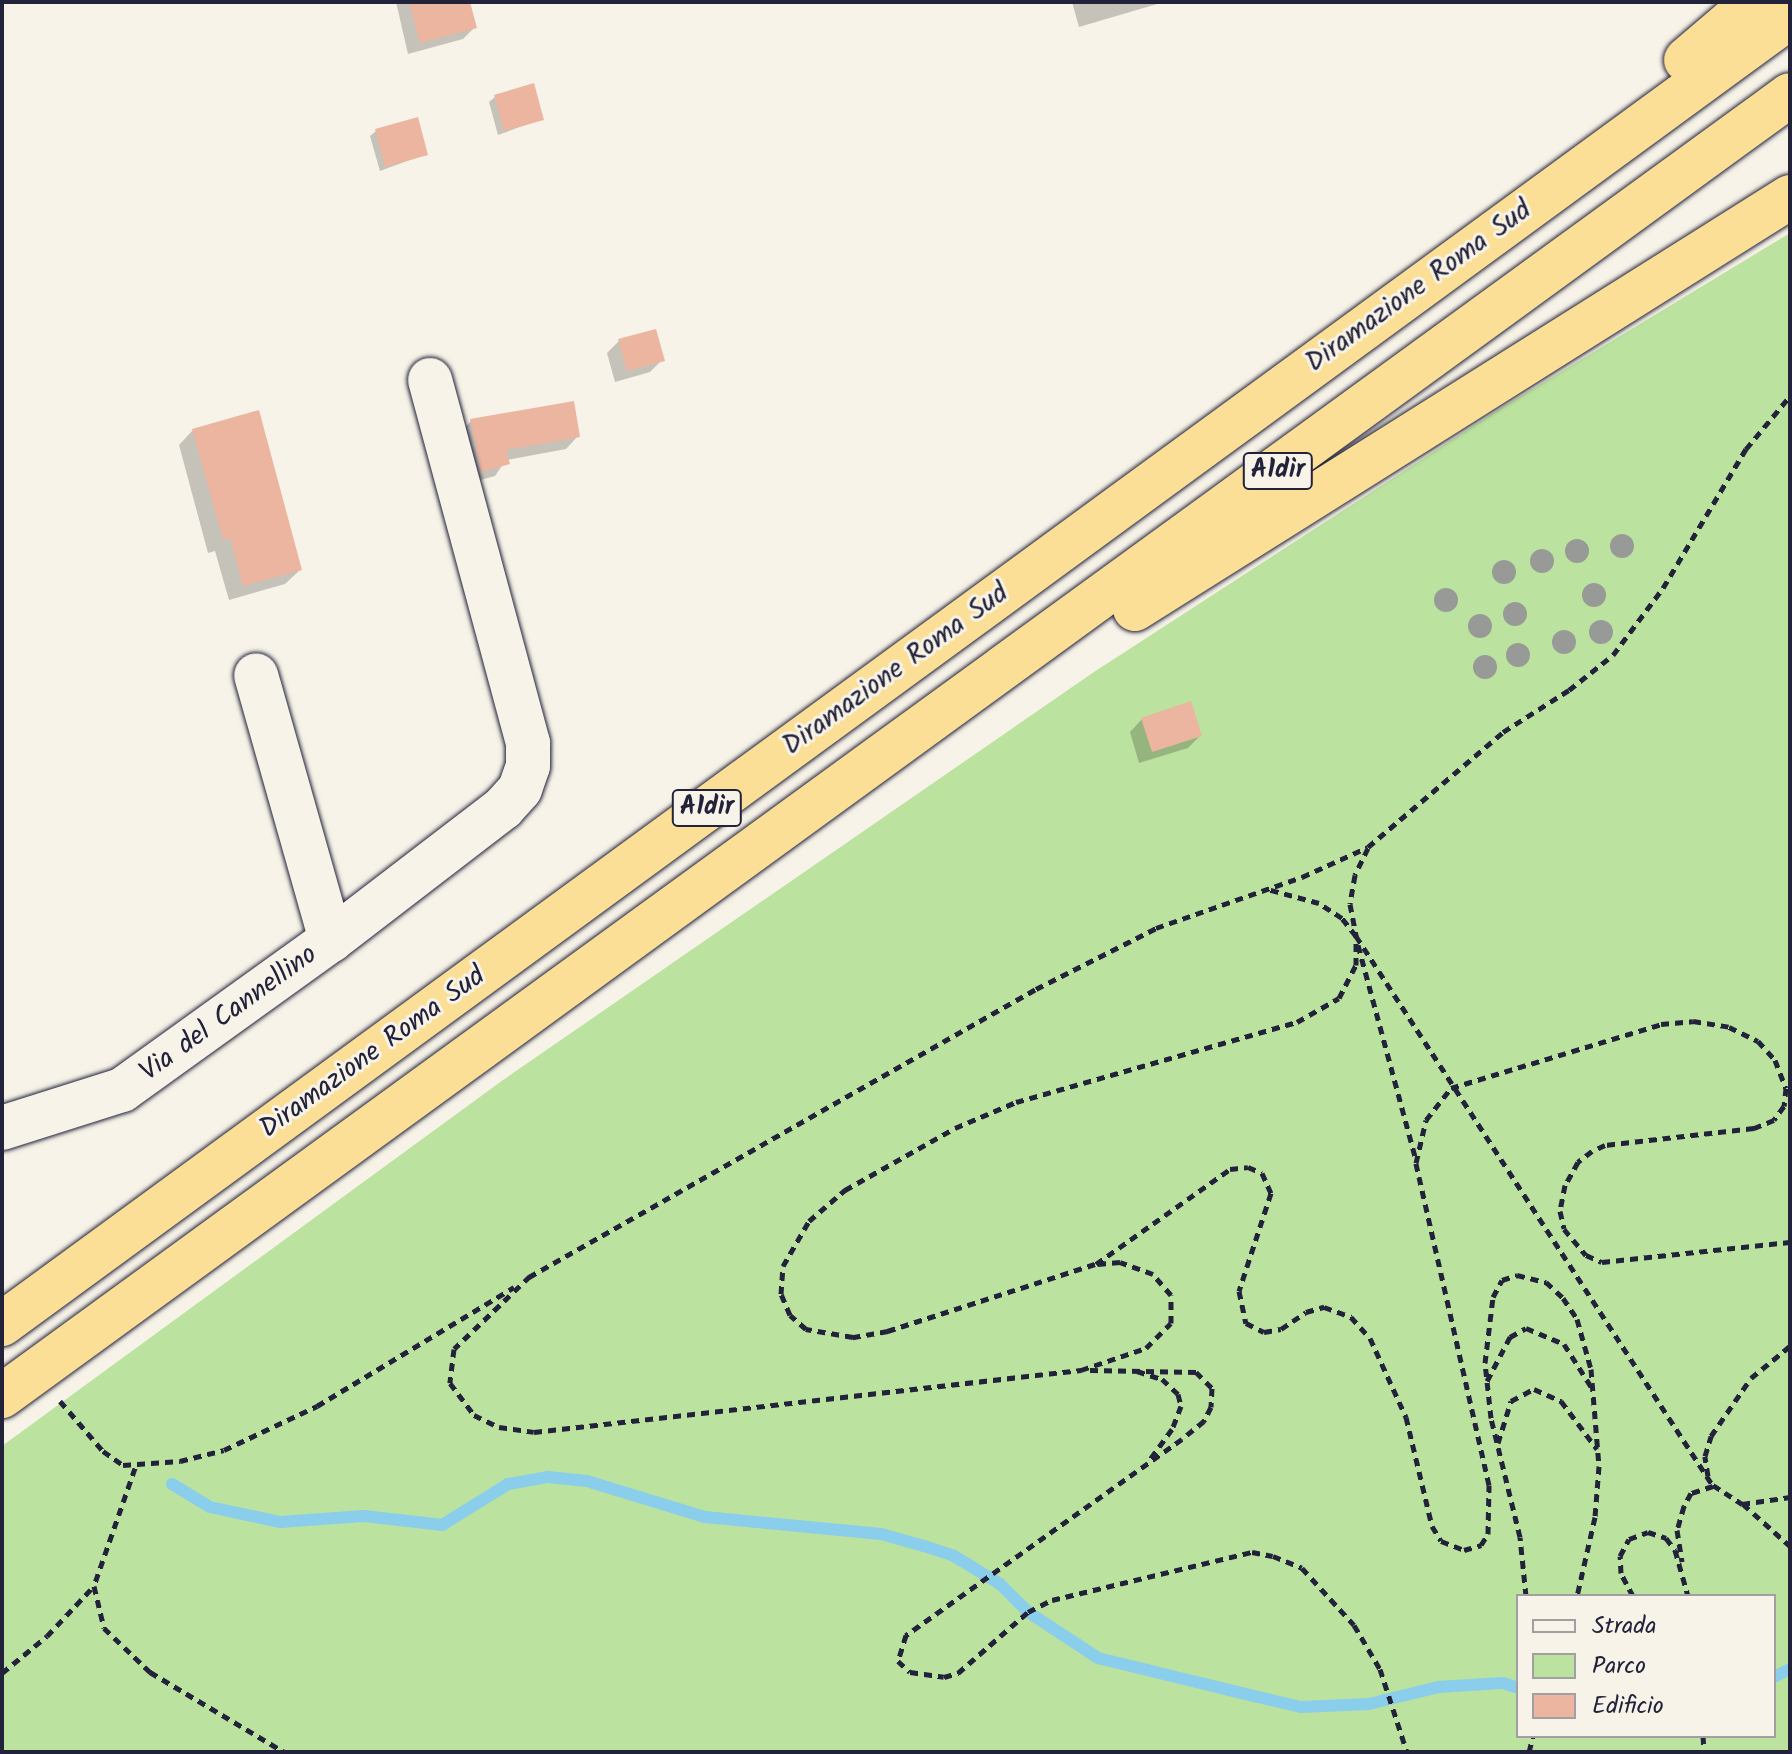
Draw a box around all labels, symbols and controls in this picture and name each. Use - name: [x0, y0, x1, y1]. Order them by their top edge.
- street label: Diramazione Roma Sud: [1300, 194, 1538, 380]
- road number: A1dir: [1242, 449, 1314, 493]
- street label: Diramazione Roma Sud: [777, 577, 1015, 763]
- road number: A1dir: [671, 786, 743, 830]
- street label: Via del Cannellino: [134, 938, 324, 1090]
- street label: Diramazione Roma Sud: [254, 960, 492, 1146]
- legend: [1516, 1594, 1776, 1738]
- text: Strada: [1592, 1607, 1656, 1646]
- text: Parco: [1592, 1647, 1646, 1686]
- text: Edificio: [1592, 1687, 1664, 1726]

